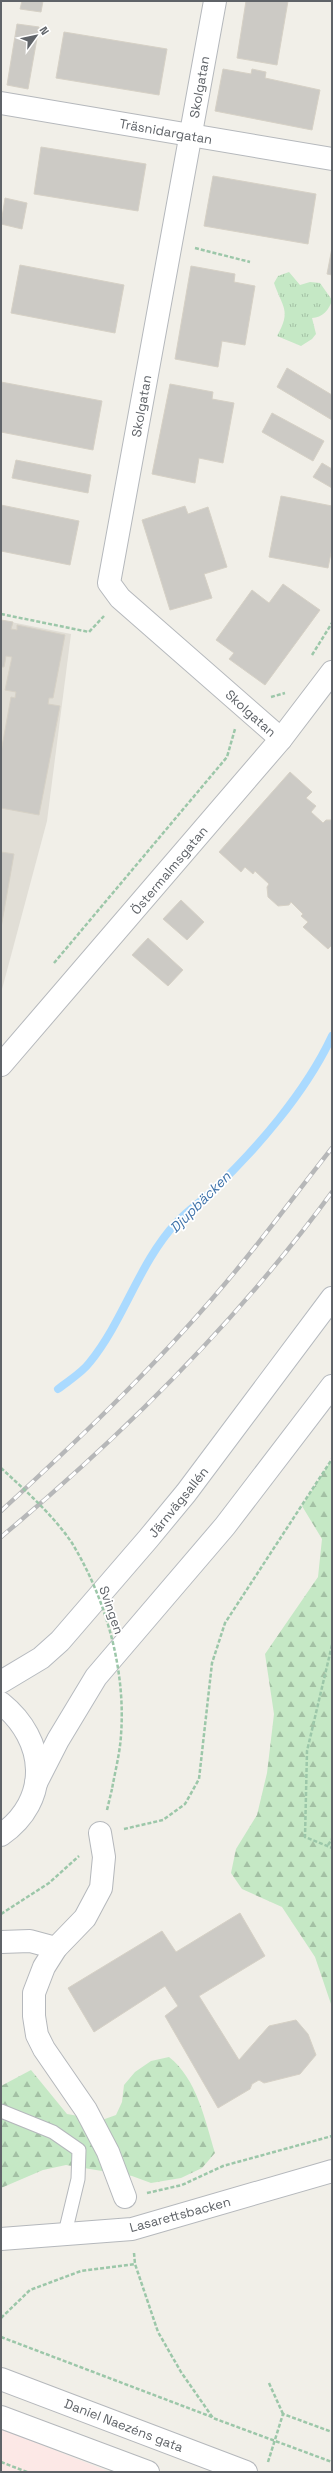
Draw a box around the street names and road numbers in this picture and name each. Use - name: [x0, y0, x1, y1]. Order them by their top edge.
- street label: Skolgatan: [186, 55, 213, 119]
- street label: Träsnidargatan: [118, 115, 214, 148]
- street label: Skolgatan: [128, 374, 155, 438]
- street label: Skolgatan: [222, 686, 280, 741]
- street label: Östermalmsgatan: [127, 823, 211, 918]
- street label: Järnvägsallén: [145, 1463, 212, 1541]
- street label: Svingen: [95, 1584, 128, 1637]
- street label: Lasarettsbacken: [128, 2193, 233, 2236]
- street label: Daniel Naezéns gata: [62, 2395, 186, 2456]

